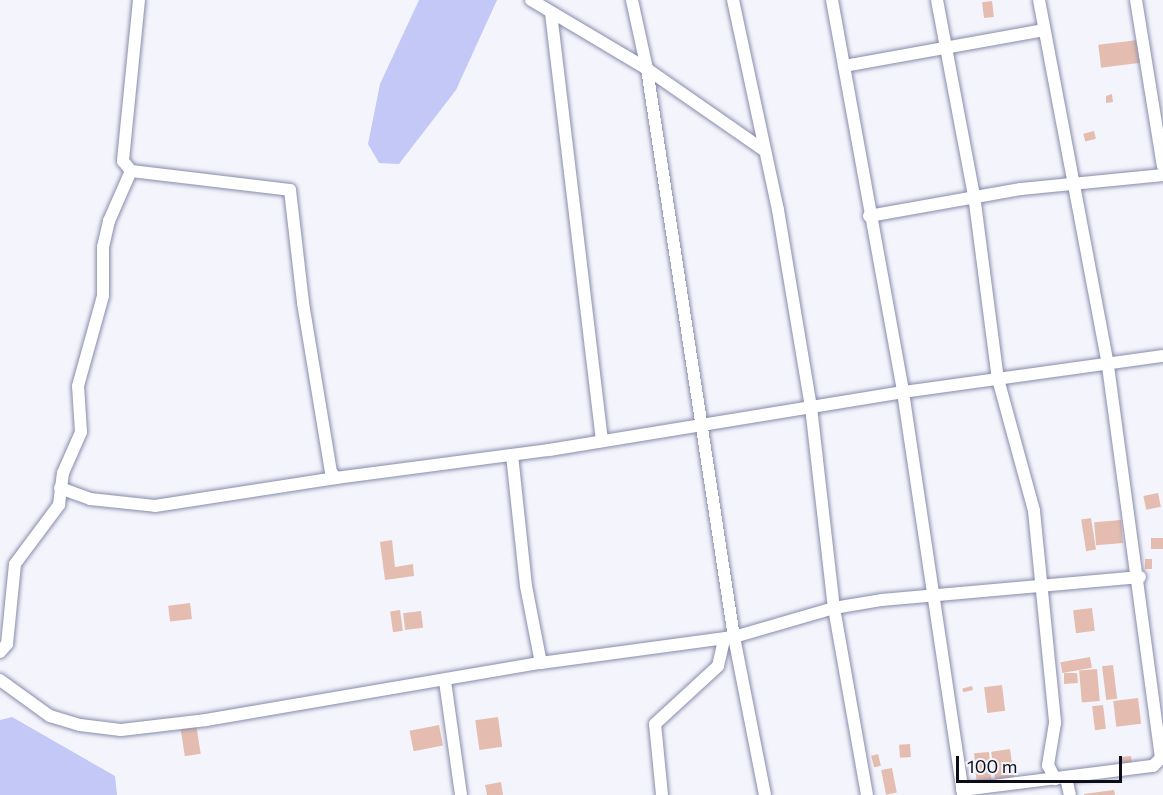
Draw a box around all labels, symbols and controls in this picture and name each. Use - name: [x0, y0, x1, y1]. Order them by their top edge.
- scale bar: [959, 744, 1126, 782]
- text: 100 m: [967, 755, 1017, 777]

